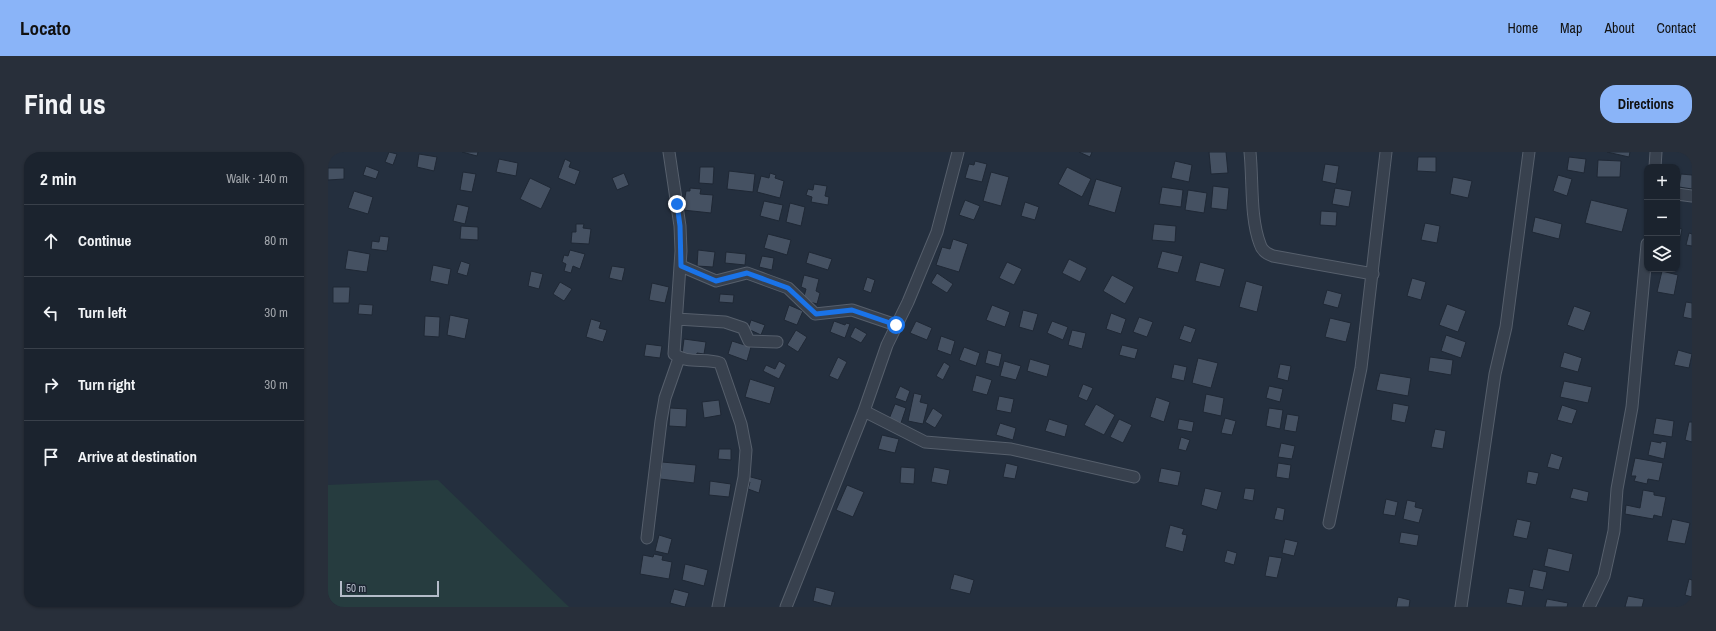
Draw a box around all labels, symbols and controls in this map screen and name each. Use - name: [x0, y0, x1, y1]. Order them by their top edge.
- text: Locato: [20, 15, 71, 41]
- text: Home: [1507, 19, 1538, 37]
- text: Map: [1560, 19, 1582, 37]
- text: About: [1604, 19, 1634, 37]
- text: Contact: [1656, 19, 1696, 37]
- text: Find us: [24, 85, 106, 123]
- button: Directions: [1600, 85, 1692, 123]
- map controls: [1644, 164, 1680, 272]
- button: +: [1644, 164, 1680, 200]
- text: 2 min: [40, 167, 76, 190]
- text: Walk · 140 m: [226, 170, 288, 187]
- route end: [668, 195, 686, 213]
- button: −: [1644, 200, 1680, 236]
- icon: ahead: [40, 230, 62, 252]
- text: Continue: [78, 230, 131, 251]
- text: 80 m: [264, 232, 288, 249]
- button: layers: [1644, 236, 1680, 272]
- icon: left: [40, 302, 62, 324]
- text: Turn left: [78, 302, 126, 323]
- text: 30 m: [264, 304, 288, 321]
- route start: [887, 316, 905, 334]
- icon: right: [40, 374, 62, 396]
- text: Turn right: [78, 374, 135, 395]
- text: 30 m: [264, 376, 288, 393]
- icon: arrive: [40, 446, 62, 468]
- text: Arrive at destination: [78, 446, 197, 467]
- scale bar: [340, 579, 439, 598]
- text: 50 m: [346, 581, 366, 595]

